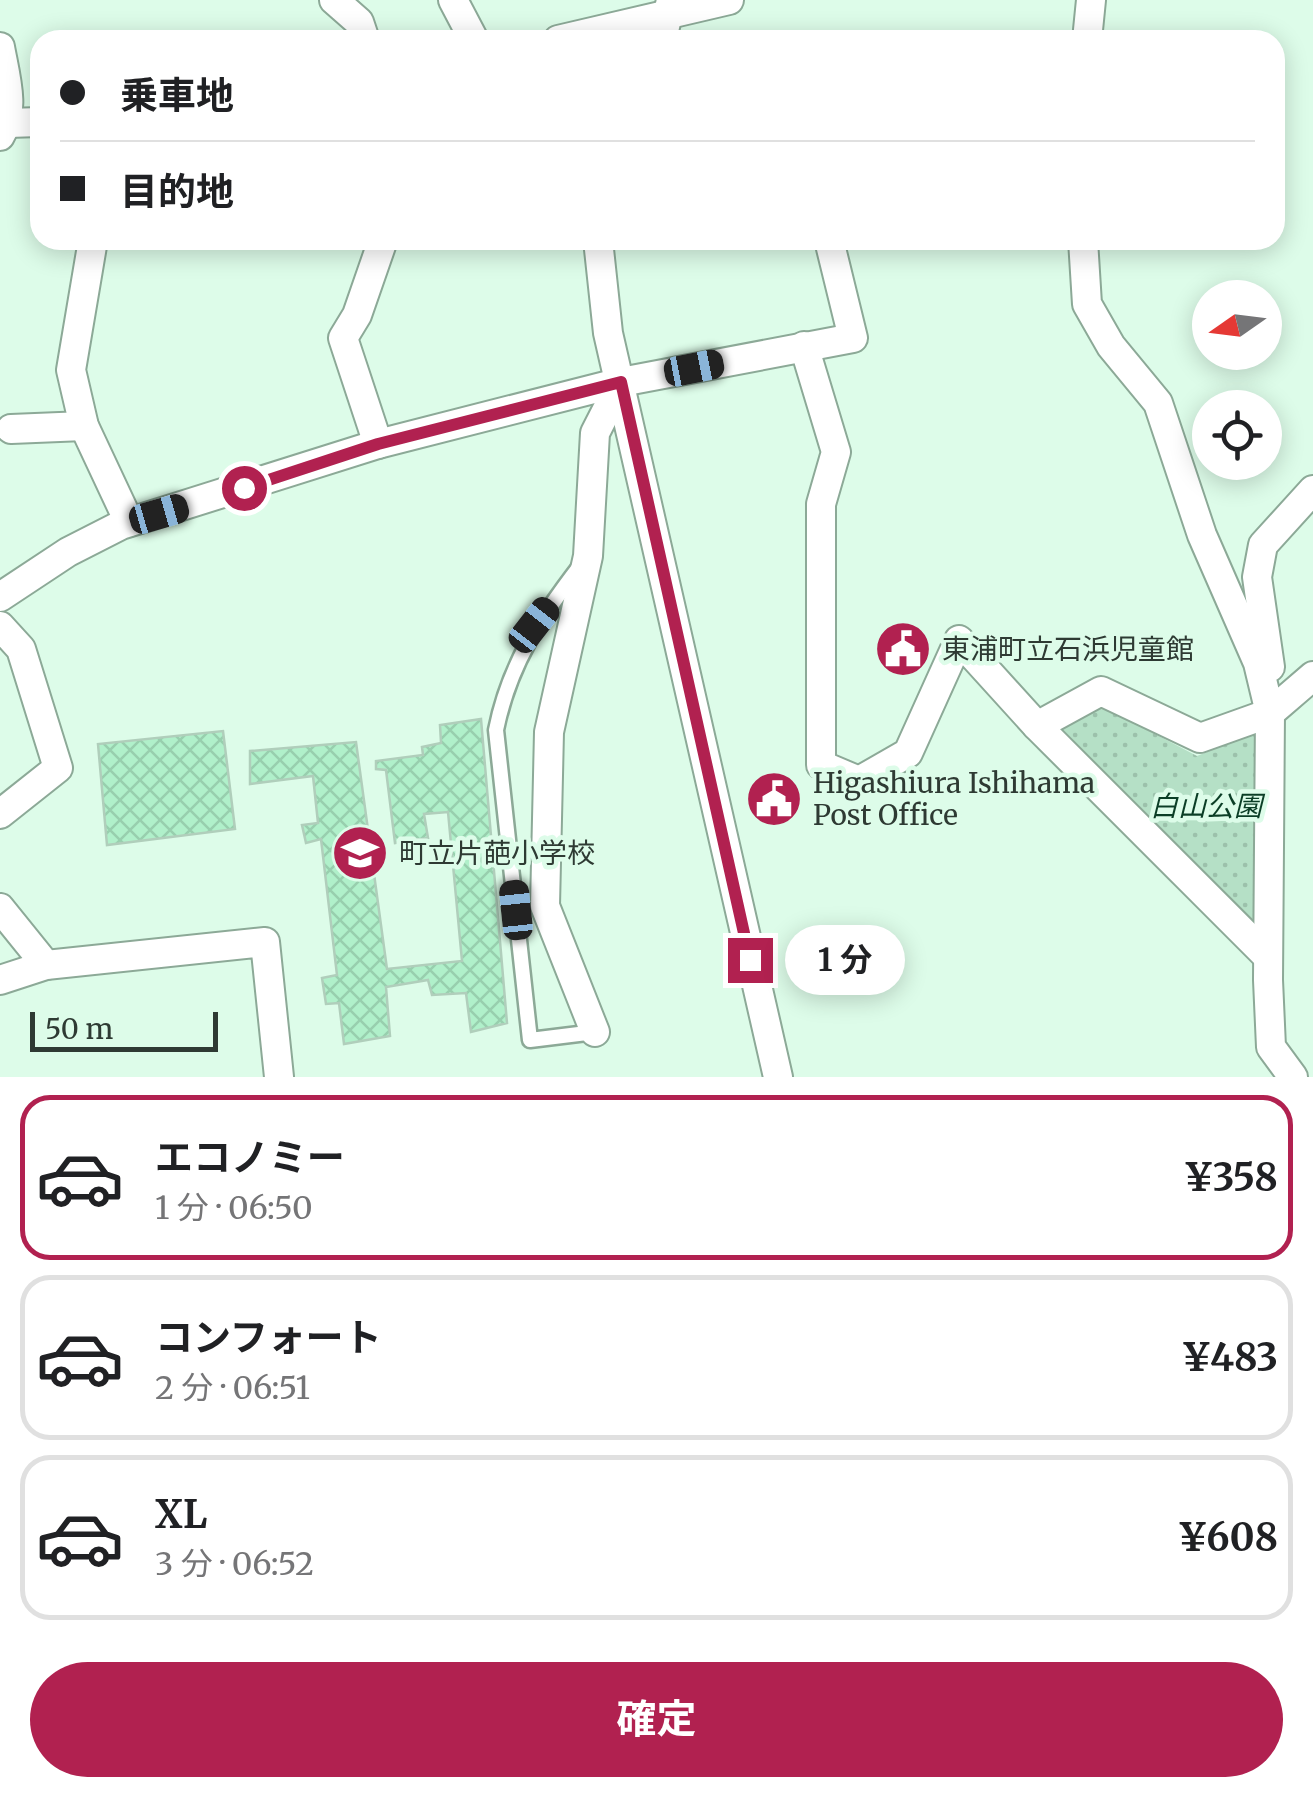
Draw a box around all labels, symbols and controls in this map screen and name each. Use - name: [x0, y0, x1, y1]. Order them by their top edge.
- text: 乗車地: [120, 72, 234, 119]
- text: 目的地: [120, 168, 234, 215]
- north arrow: [1192, 280, 1282, 370]
- map controls: [1192, 280, 1282, 480]
- car: [662, 348, 726, 388]
- button: locate: [1192, 390, 1282, 480]
- route start: [222, 466, 267, 511]
- car: [126, 491, 192, 537]
- car: [504, 592, 564, 658]
- public building icon: 東浦町立石浜児童館: [873, 619, 933, 679]
- place label: 東浦町立石浜児童館: [942, 631, 1194, 667]
- place label: Higashiura Ishihama Post Office: [813, 765, 1095, 833]
- public building icon: Higashiura Ishihama Post Office: [744, 769, 804, 829]
- park label: 白山公園: [1150, 788, 1266, 824]
- school or university icon: 町立片葩小学校: [330, 823, 390, 883]
- place label: 町立片葩小学校: [399, 835, 595, 871]
- car: [498, 879, 534, 941]
- callout: 1 分: [785, 925, 905, 995]
- route end: [728, 938, 773, 983]
- text: 1 分: [818, 940, 872, 980]
- scale bar: [30, 1007, 218, 1052]
- text: 50 m: [45, 1011, 113, 1047]
- icon: car: [35, 1133, 125, 1223]
- text: エコノミー: [155, 1134, 345, 1181]
- text: ¥358: [1183, 1154, 1278, 1201]
- text: 1 分 · 06:50: [155, 1188, 313, 1228]
- icon: car: [35, 1313, 125, 1403]
- text: コンフォート: [155, 1314, 382, 1361]
- text: ¥483: [1181, 1334, 1278, 1381]
- text: 2 分 · 06:51: [155, 1368, 310, 1408]
- text: XL: [155, 1491, 207, 1538]
- icon: car: [35, 1493, 125, 1583]
- text: ¥608: [1178, 1514, 1278, 1561]
- text: 3 分 · 06:52: [155, 1544, 314, 1584]
- button: 確定: [30, 1662, 1283, 1777]

